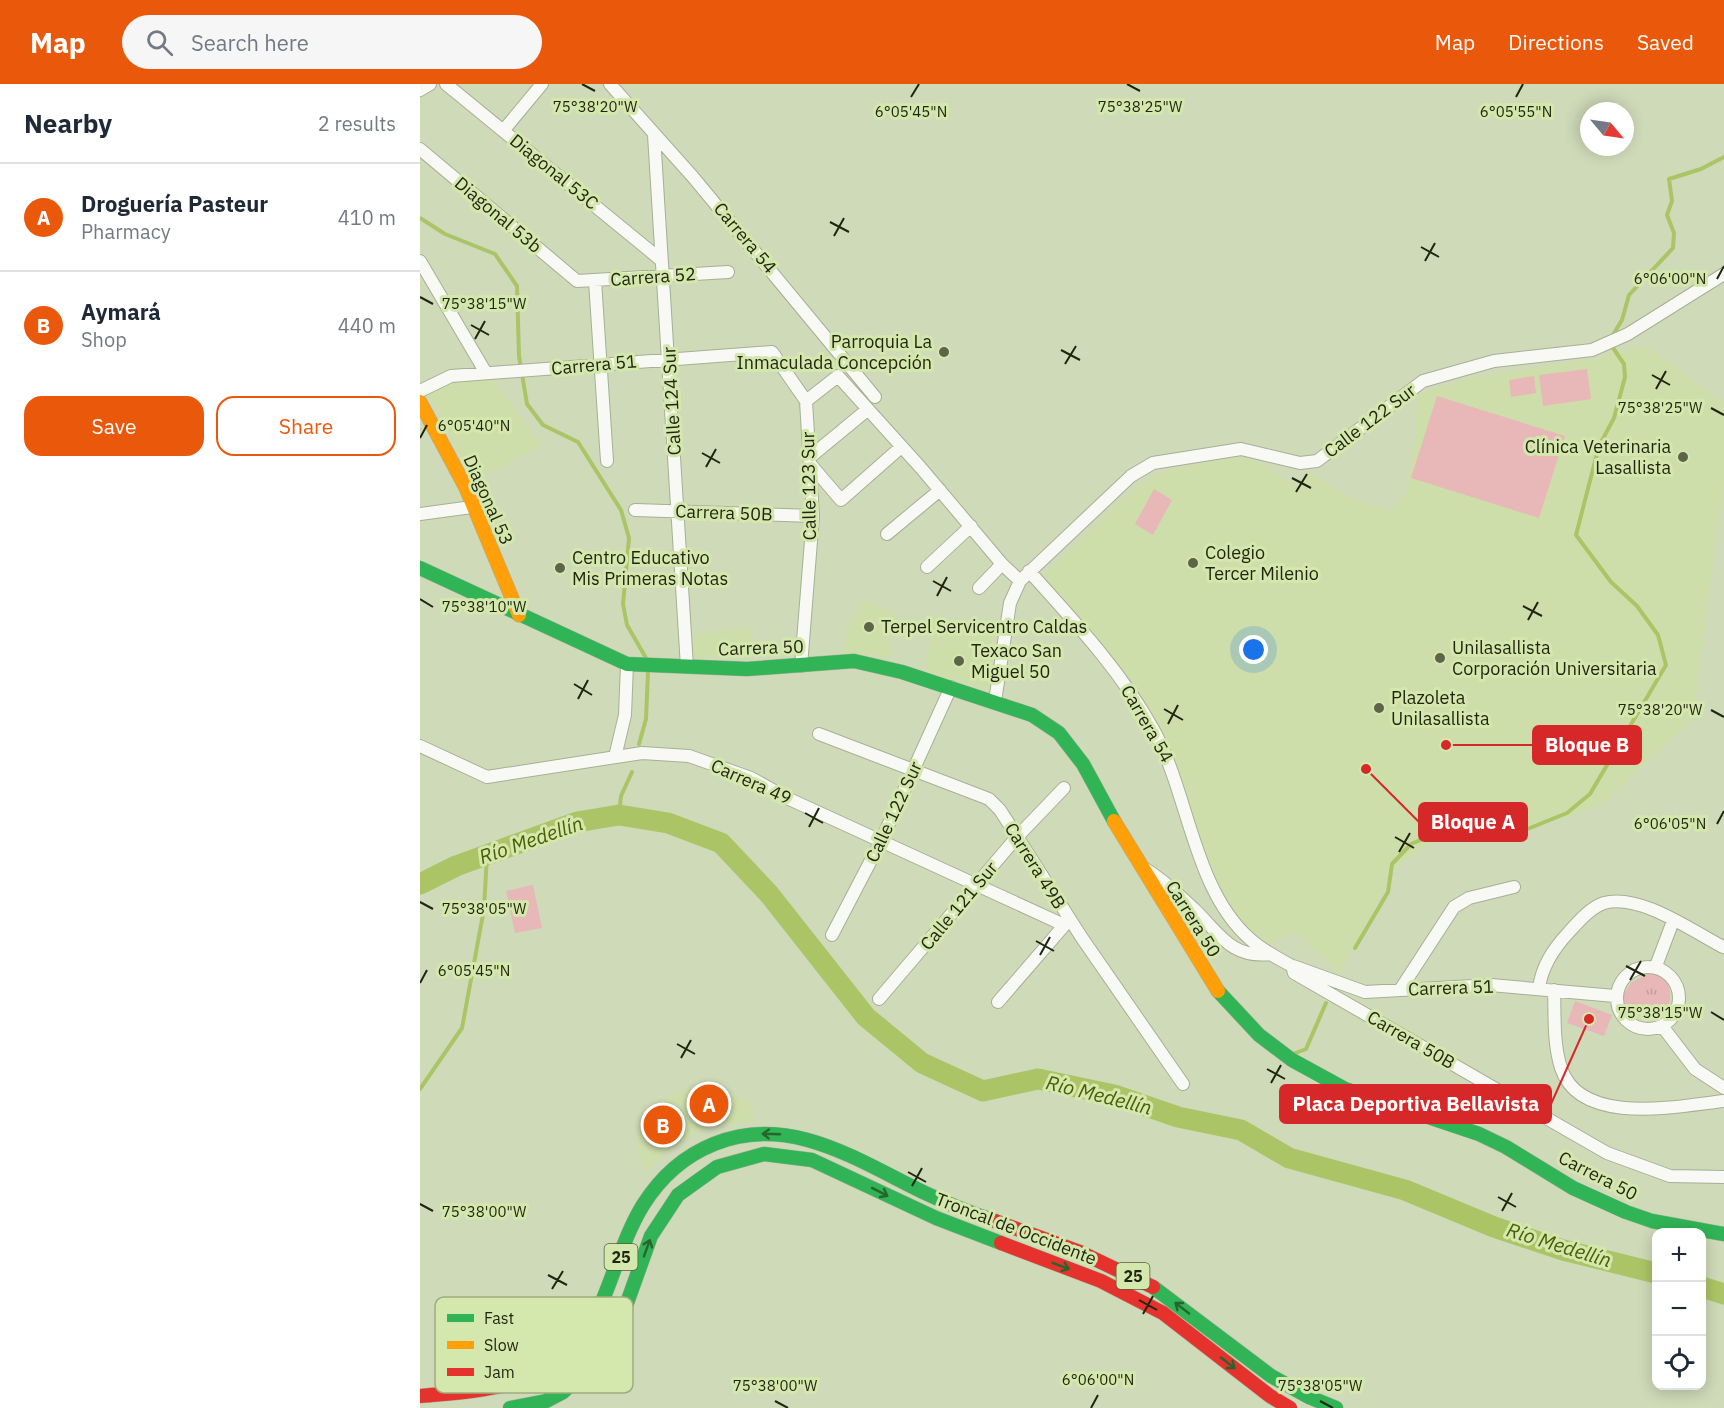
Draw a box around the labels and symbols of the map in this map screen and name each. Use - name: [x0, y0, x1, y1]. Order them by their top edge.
- text: 75°38'20"W: [553, 97, 638, 116]
- text: 75°38'25"W: [1098, 97, 1183, 116]
- text: 6°05'45"N: [875, 102, 947, 121]
- text: 6°05'55"N: [1480, 102, 1552, 121]
- north arrow: [1580, 102, 1634, 156]
- street label: Diagonal 53C: [505, 129, 603, 214]
- street label: Diagonal 53b: [450, 172, 547, 258]
- street label: Carrera 54: [709, 197, 782, 278]
- street label: Carrera 52: [609, 262, 697, 291]
- text: 6°06'00"N: [1634, 269, 1706, 288]
- text: 75°38'15"W: [442, 294, 527, 313]
- place label: Parroquia La Inmaculada Concepción: [737, 330, 932, 374]
- marker: Parroquia La Inmaculada Concepción: [937, 345, 951, 359]
- street label: Calle 124 Sur: [657, 346, 686, 456]
- street label: Carrera 51: [550, 349, 638, 380]
- street label: Calle 122 Sur: [1319, 379, 1420, 462]
- text: 75°38'25"W: [1618, 398, 1703, 417]
- text: 6°05'40"N: [438, 416, 510, 435]
- street label: Calle 123 Sur: [796, 431, 821, 540]
- place label: Clínica Veterinaria Lasallista: [1525, 435, 1671, 479]
- marker: Clínica Veterinaria Lasallista: [1676, 450, 1690, 464]
- street label: Diagonal 53: [458, 451, 519, 548]
- street label: Carrera 50B: [675, 499, 773, 526]
- place label: Colegio Tercer Milenio: [1205, 541, 1319, 585]
- place label: Centro Educativo Mis Primeras Notas: [572, 546, 728, 590]
- marker: Colegio Tercer Milenio: [1186, 556, 1200, 570]
- marker: Centro Educativo Mis Primeras Notas: [553, 561, 567, 575]
- text: 75°38'10"W: [442, 597, 527, 616]
- place label: Terpel Servicentro Caldas: [881, 615, 1087, 638]
- marker: Terpel Servicentro Caldas: [862, 620, 876, 634]
- street label: Carrera 50: [718, 635, 804, 660]
- your location: [1239, 635, 1268, 664]
- place label: Unilasallista Corporación Universitaria: [1452, 636, 1657, 680]
- place label: Texaco San Miguel 50: [971, 639, 1062, 683]
- marker: Unilasallista Corporación Universitaria: [1433, 651, 1447, 665]
- marker: Texaco San Miguel 50: [952, 654, 966, 668]
- street label: Carrera 54: [1116, 681, 1179, 767]
- place label: Plazoleta Unilasallista: [1391, 686, 1490, 730]
- text: 75°38'20"W: [1618, 700, 1703, 719]
- marker: Plazoleta Unilasallista: [1372, 701, 1386, 715]
- callout: Bloque B: [1533, 726, 1641, 764]
- text: Bloque B: [1545, 731, 1629, 758]
- street label: Carrera 49: [707, 754, 795, 809]
- street label: Calle 122 Sur: [860, 757, 927, 866]
- callout: Bloque A: [1419, 803, 1527, 841]
- text: Bloque A: [1431, 808, 1516, 835]
- water label: Río Medellín: [475, 809, 586, 870]
- text: 6°06'05"N: [1634, 814, 1706, 833]
- street label: Carrera 49B: [1000, 818, 1071, 913]
- street label: Calle 121 Sur: [915, 856, 1003, 955]
- street label: Carrera 50: [1161, 876, 1226, 961]
- text: 75°38'05"W: [442, 899, 527, 918]
- text: 6°05'45"N: [438, 961, 510, 980]
- street label: Carrera 51: [1408, 975, 1494, 1000]
- text: 75°38'15"W: [1618, 1003, 1703, 1022]
- street label: Carrera 50B: [1363, 1005, 1459, 1074]
- water label: Río Medellín: [1043, 1068, 1155, 1121]
- pin: A: [690, 1082, 728, 1126]
- callout: Placa Deportiva Bellavista: [1280, 1085, 1551, 1123]
- text: Placa Deportiva Bellavista: [1293, 1090, 1540, 1117]
- pin: B: [644, 1102, 682, 1148]
- one-way arrow: [761, 1128, 781, 1140]
- street label: Carrera 50: [1555, 1146, 1642, 1205]
- one-way arrow: [871, 1187, 889, 1199]
- street label: Troncal de Occidente: [932, 1187, 1100, 1270]
- text: 75°38'00"W: [442, 1202, 527, 1221]
- water label: Río Medellín: [1503, 1216, 1615, 1273]
- one-way arrow: [642, 1239, 653, 1258]
- road number: 25: [604, 1244, 638, 1270]
- one-way arrow: [1051, 1261, 1069, 1272]
- road number: 25: [1116, 1263, 1150, 1289]
- legend: [435, 1297, 633, 1393]
- one-way arrow: [1175, 1301, 1191, 1314]
- text: Fast: [484, 1308, 514, 1328]
- text: Slow: [484, 1335, 519, 1355]
- one-way arrow: [1219, 1357, 1235, 1370]
- text: Jam: [484, 1362, 515, 1382]
- text: 6°06'00"N: [1062, 1370, 1134, 1389]
- text: 75°38'00"W: [733, 1376, 818, 1395]
- text: 75°38'05"W: [1278, 1376, 1363, 1395]

